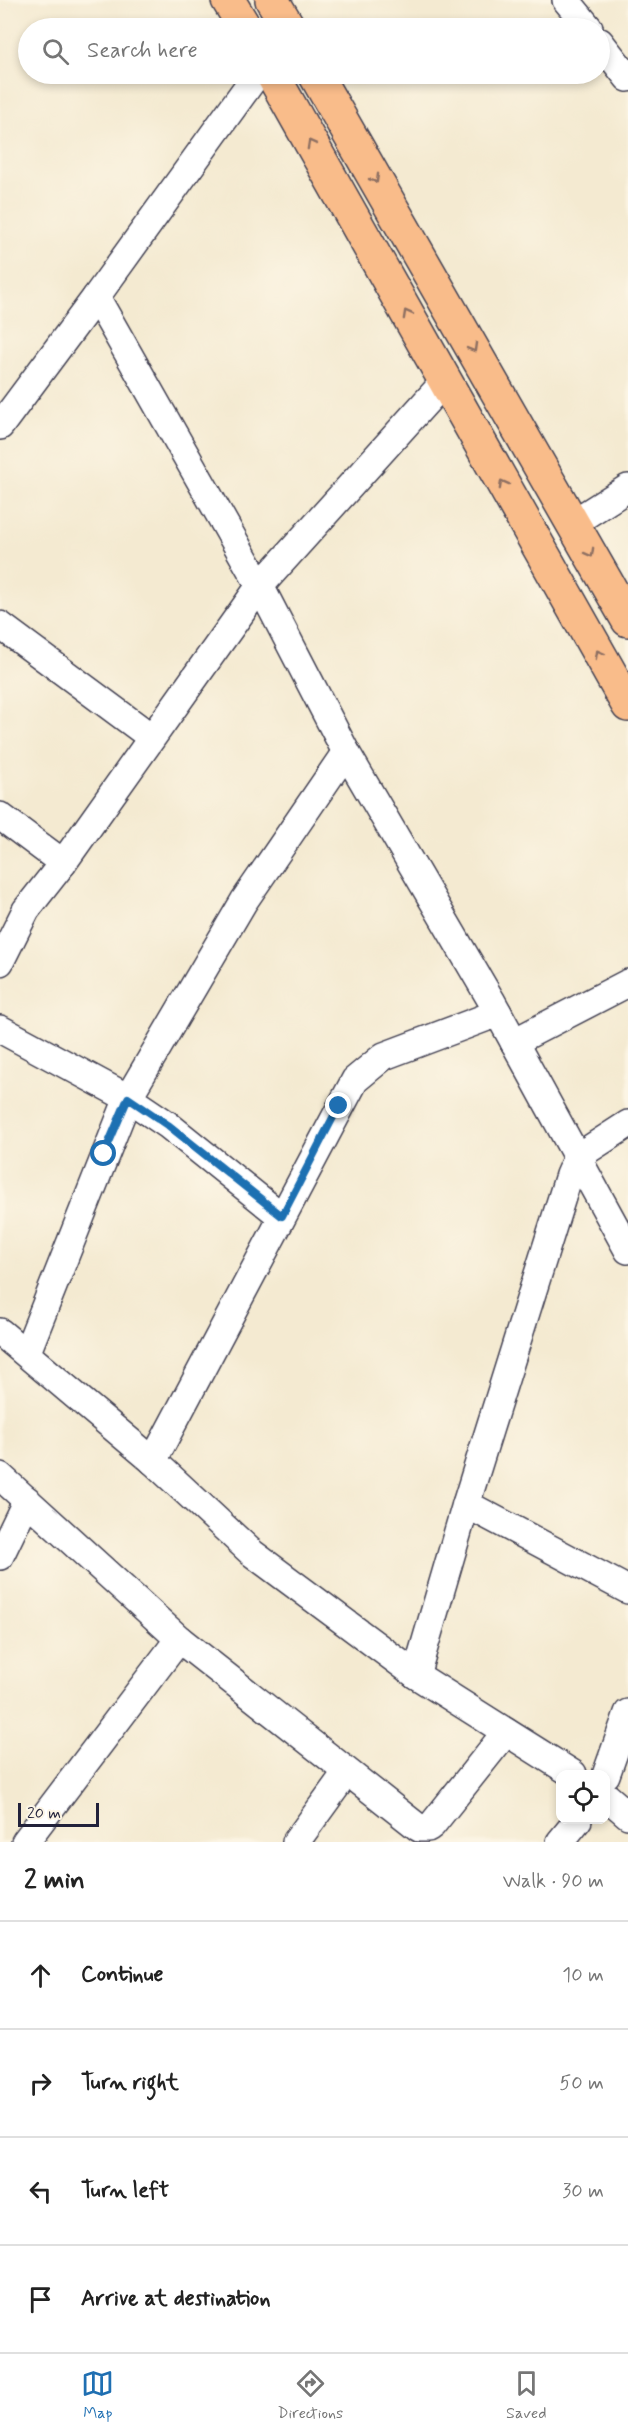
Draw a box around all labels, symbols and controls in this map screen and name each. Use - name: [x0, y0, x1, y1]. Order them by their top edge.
- search box: [18, 18, 610, 84]
- icon: search: [39, 35, 72, 68]
- text: Search here: [87, 37, 198, 65]
- one-way arrow: [307, 140, 319, 151]
- one-way arrow: [368, 173, 379, 183]
- one-way arrow: [403, 310, 414, 320]
- one-way arrow: [465, 342, 477, 352]
- one-way arrow: [499, 480, 510, 490]
- one-way arrow: [583, 547, 595, 558]
- one-way arrow: [595, 650, 606, 660]
- route end: [325, 1092, 351, 1118]
- route start: [90, 1140, 116, 1166]
- map controls: [556, 1770, 610, 1824]
- button: locate: [556, 1770, 610, 1824]
- scale bar: [18, 1800, 99, 1828]
- text: 20 m: [27, 1803, 61, 1824]
- text: 2 min: [24, 1864, 85, 1898]
- text: Walk · 90 m: [503, 1868, 604, 1895]
- icon: ahead: [24, 1959, 57, 1992]
- text: Continue: [81, 1961, 163, 1989]
- text: 10 m: [562, 1962, 604, 1989]
- icon: right: [24, 2067, 57, 2100]
- text: Turn right: [81, 2069, 179, 2097]
- text: 50 m: [559, 2070, 604, 2097]
- icon: left: [24, 2175, 57, 2208]
- text: Turn left: [81, 2177, 169, 2205]
- text: 30 m: [562, 2178, 604, 2205]
- icon: arrive: [24, 2283, 57, 2316]
- text: Arrive at destination: [81, 2285, 271, 2313]
- tab: Map: [81, 2367, 114, 2424]
- tab: Directions: [277, 2367, 343, 2424]
- tab: Saved: [506, 2367, 547, 2424]

